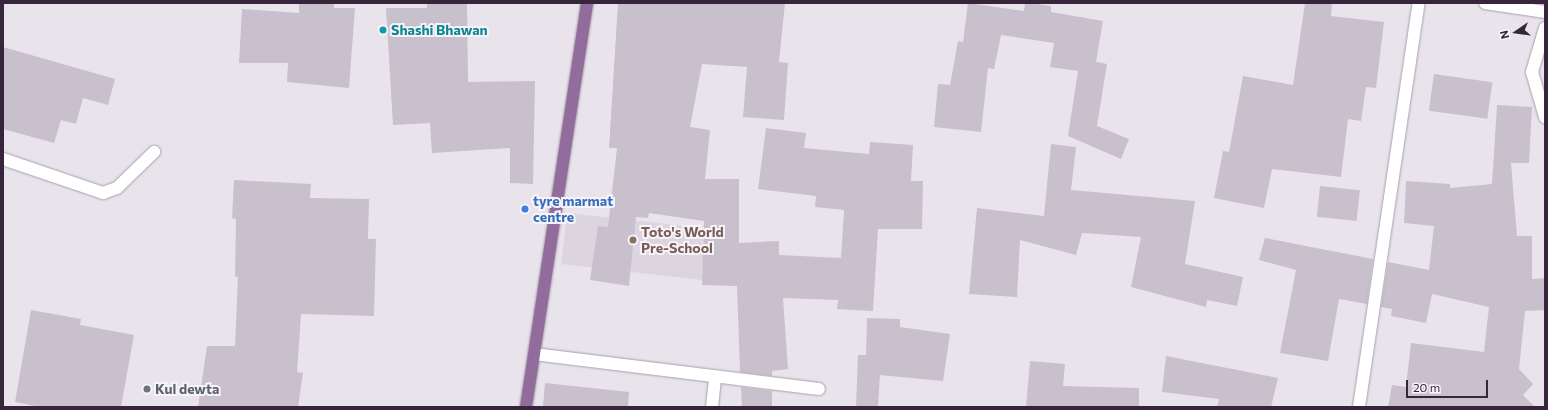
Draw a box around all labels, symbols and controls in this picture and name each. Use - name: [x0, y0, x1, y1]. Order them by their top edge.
- north arrow: [1496, 12, 1536, 52]
- place label: Shashi Bhawan: [391, 22, 488, 38]
- marker: Shashi Bhawan: [378, 25, 388, 35]
- text: N: [1497, 29, 1511, 40]
- place label: tyre marmat centre: [533, 193, 613, 226]
- marker: tyre marmat centre: [520, 204, 530, 214]
- place label: Toto's World Pre-School: [641, 224, 724, 256]
- marker: Toto's World Pre-School: [628, 235, 638, 245]
- scale bar: [1408, 372, 1490, 398]
- text: 20 m: [1413, 380, 1440, 394]
- place label: Kul dewta: [155, 381, 219, 397]
- marker: Kul dewta: [142, 384, 152, 394]

